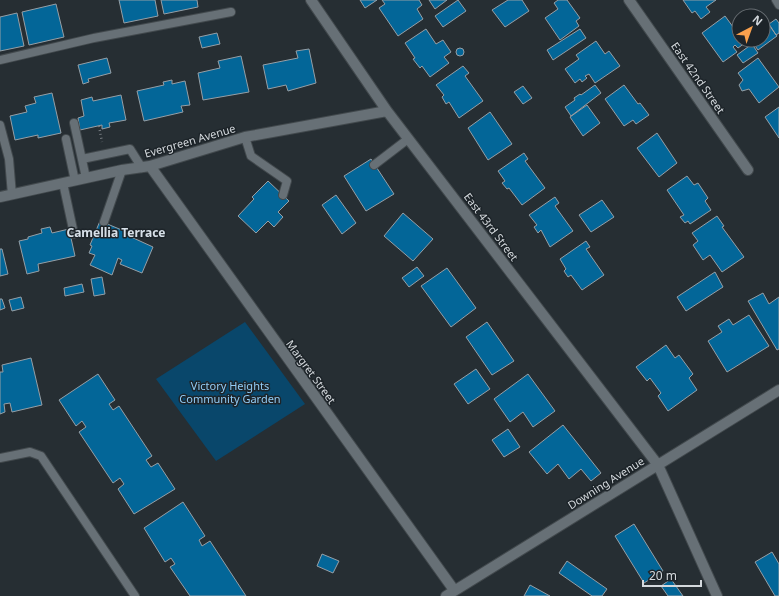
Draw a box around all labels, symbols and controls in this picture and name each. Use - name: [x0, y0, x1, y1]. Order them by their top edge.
- north arrow: [731, 8, 771, 48]
- text: N: [750, 11, 766, 29]
- street label: East 42nd Street: [668, 39, 729, 116]
- street label: Evergreen Avenue: [143, 120, 237, 161]
- street label: East 43rd Street: [461, 190, 522, 264]
- district label: Camellia Terrace: [66, 224, 166, 241]
- street label: Margret Street: [283, 337, 340, 407]
- park label: Victory Heights Community Garden: [179, 378, 281, 406]
- street label: Downing Avenue: [565, 453, 647, 512]
- scale bar: [643, 562, 701, 588]
- text: 20 m: [649, 567, 677, 584]

